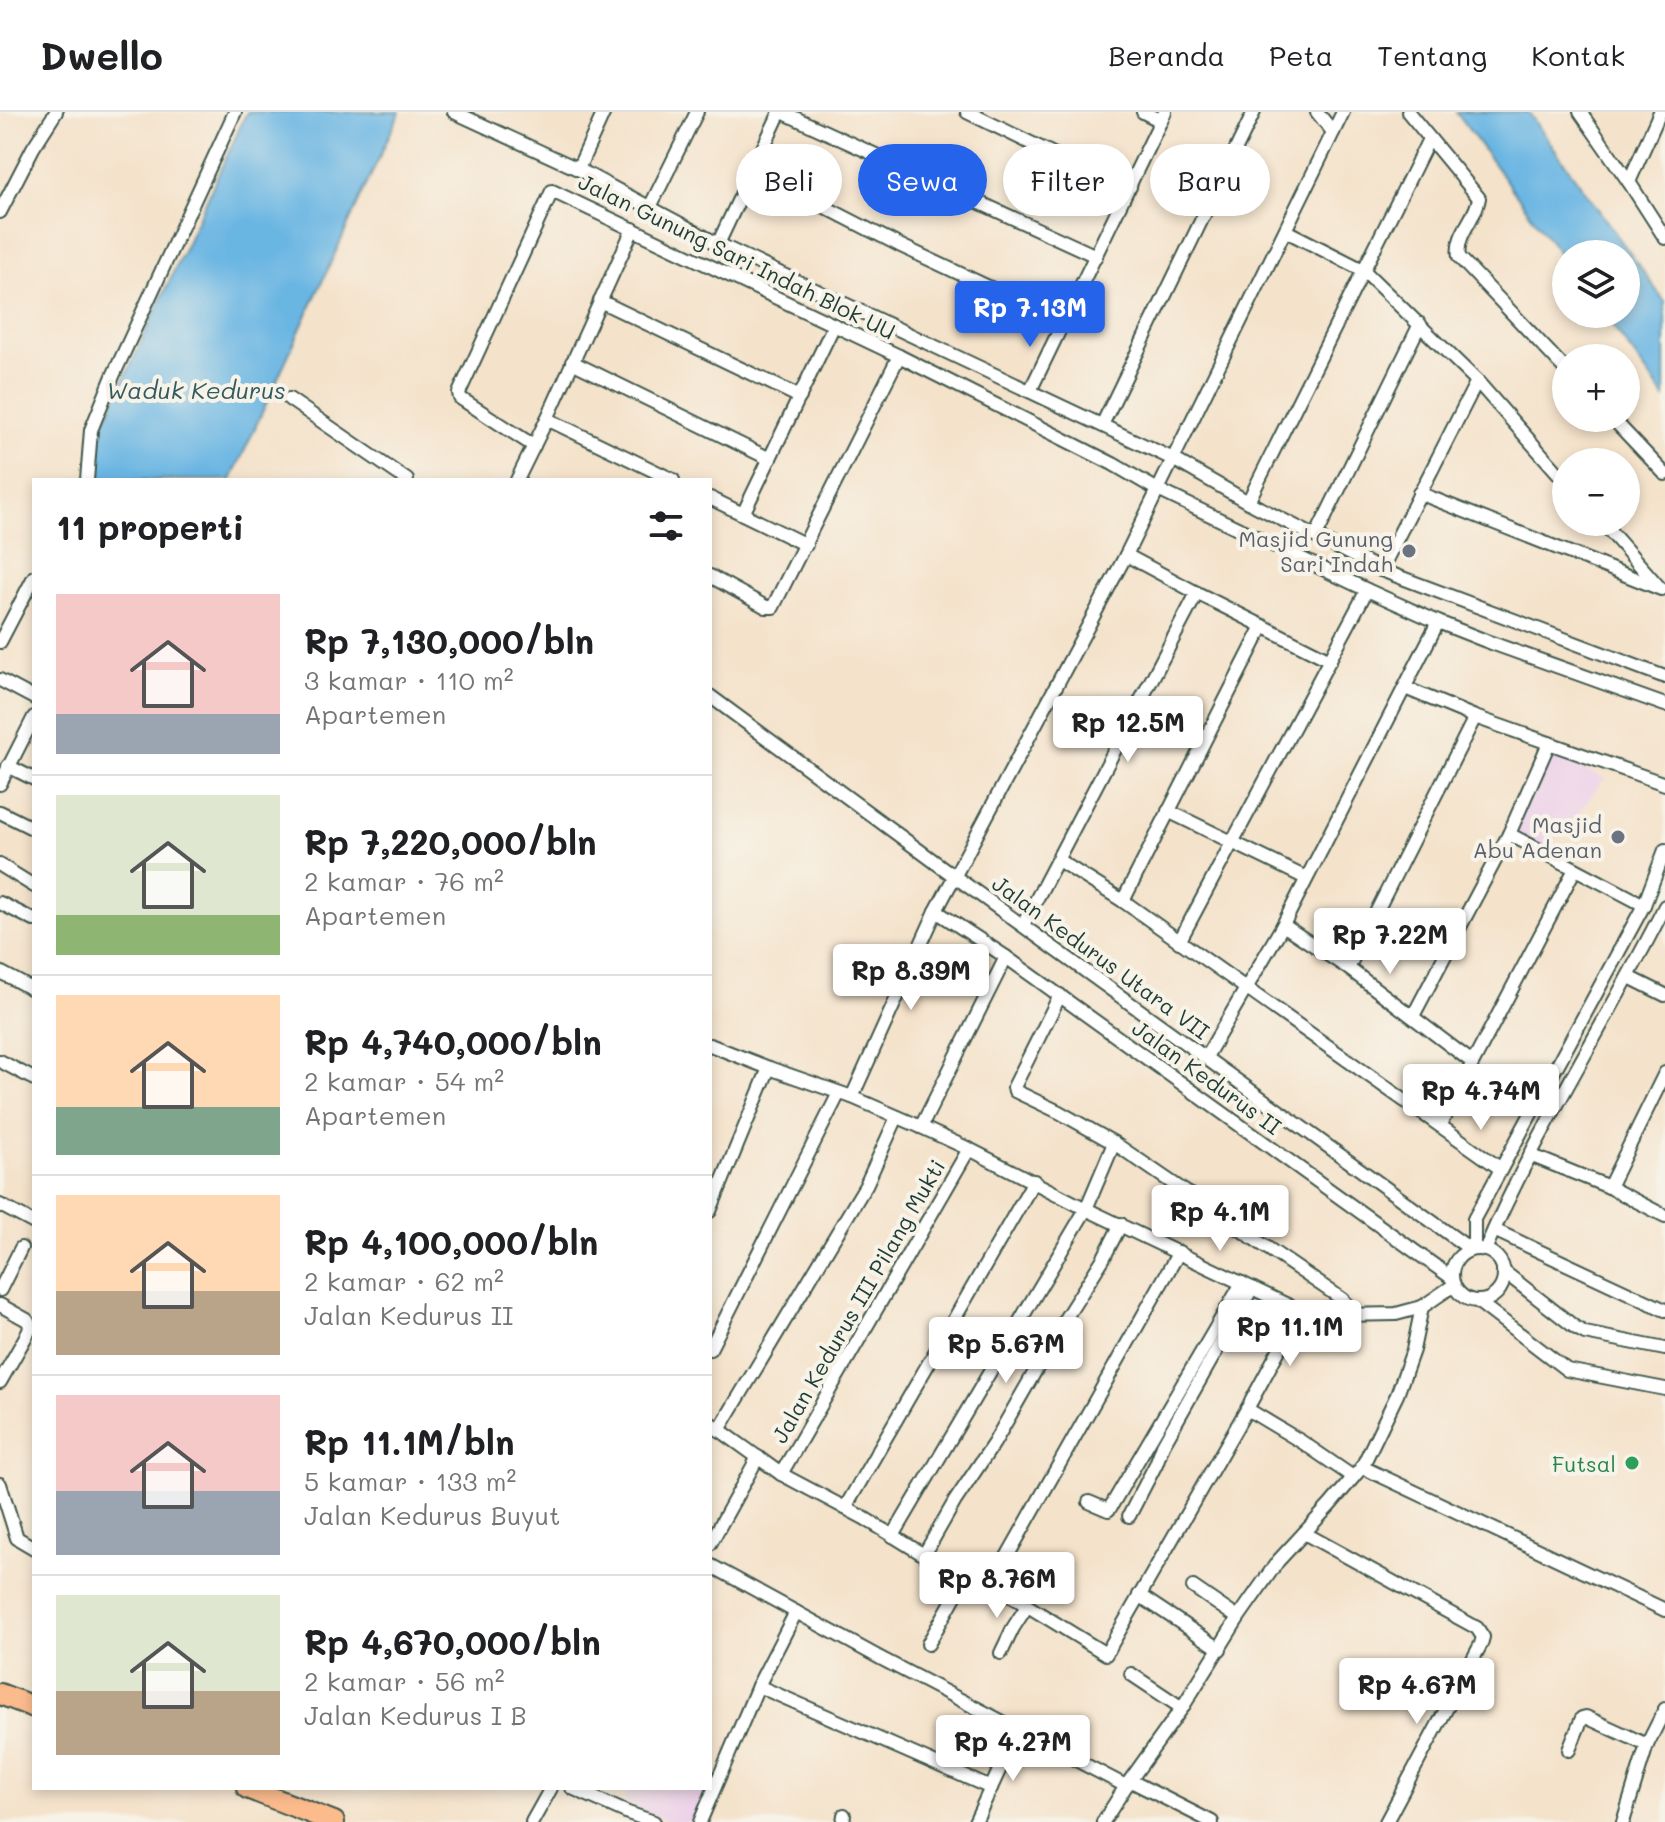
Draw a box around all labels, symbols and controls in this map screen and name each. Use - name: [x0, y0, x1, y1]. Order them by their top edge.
- text: Dwello: [40, 30, 163, 80]
- text: Beranda: [1108, 37, 1225, 73]
- text: Peta: [1269, 37, 1333, 73]
- text: Tentang: [1377, 37, 1487, 73]
- text: Kontak: [1531, 37, 1625, 73]
- chip: Beli: [736, 144, 842, 216]
- chip: Sewa: [858, 144, 987, 216]
- chip: Filter: [1003, 144, 1134, 216]
- chip: Baru: [1150, 144, 1270, 216]
- street label: Jalan Gunung Sari Indah Blok UU: [574, 166, 900, 346]
- map controls: [1552, 240, 1640, 536]
- button: layers: [1552, 240, 1640, 328]
- pin: Rp 7.13M: [947, 281, 1113, 349]
- text: Rp 7.13M: [973, 290, 1087, 324]
- button: +: [1552, 344, 1640, 432]
- water label: Waduk Kedurus: [106, 374, 286, 405]
- button: −: [1552, 448, 1640, 536]
- text: 11 properti: [56, 504, 244, 549]
- icon: filters: [644, 504, 688, 548]
- place label: Masjid Gunung Sari Indah: [1238, 524, 1393, 578]
- marker: Masjid Gunung Sari Indah: [1400, 542, 1418, 560]
- text: Rp 7,130,000/bln: [304, 618, 594, 663]
- icon: home: [120, 626, 216, 722]
- text: 3 kamar · 110 m²: [304, 663, 514, 697]
- pin: Rp 12.5M: [1045, 696, 1211, 764]
- text: Apartemen: [304, 697, 446, 731]
- text: Rp 12.5M: [1071, 705, 1185, 739]
- place label: Masjid Abu Adenan: [1473, 810, 1602, 864]
- text: Rp 7,220,000/bln: [304, 819, 597, 864]
- icon: home: [120, 827, 216, 923]
- marker: Masjid Abu Adenan: [1609, 828, 1627, 846]
- text: 2 kamar · 76 m²: [304, 864, 504, 898]
- street label: Jalan Kedurus Utara VII: [987, 868, 1215, 1046]
- text: Apartemen: [304, 898, 446, 932]
- pin: Rp 7.22M: [1307, 908, 1473, 976]
- text: Rp 7.22M: [1332, 917, 1448, 951]
- pin: Rp 8.39M: [828, 944, 994, 1012]
- text: Rp 8.39M: [851, 953, 971, 987]
- street label: Jalan Kedurus II: [1127, 1013, 1287, 1141]
- text: Rp 4,740,000/bln: [304, 1019, 602, 1064]
- icon: home: [120, 1027, 216, 1123]
- text: 2 kamar · 54 m²: [304, 1064, 504, 1098]
- pin: Rp 4.74M: [1398, 1064, 1564, 1132]
- text: Rp 4.74M: [1421, 1073, 1541, 1107]
- text: Apartemen: [304, 1098, 446, 1132]
- street label: Jalan Kedurus III Pilang Mukti: [765, 1154, 951, 1448]
- pin: Rp 4.1M: [1146, 1185, 1294, 1253]
- text: Rp 4.1M: [1170, 1194, 1270, 1228]
- text: Rp 4,100,000/bln: [304, 1219, 598, 1264]
- icon: home: [120, 1227, 216, 1323]
- text: 2 kamar · 62 m²: [304, 1264, 504, 1298]
- text: Jalan Kedurus II: [304, 1298, 514, 1332]
- pin: Rp 11.1M: [1207, 1300, 1373, 1368]
- text: Rp 11.1M: [1236, 1309, 1344, 1343]
- pin: Rp 5.67M: [923, 1317, 1089, 1385]
- text: Rp 5.67M: [947, 1326, 1065, 1360]
- text: Rp 11.1M/bln: [304, 1419, 515, 1464]
- icon: home: [120, 1427, 216, 1523]
- place label: Futsal: [1552, 1449, 1616, 1478]
- marker: Futsal: [1623, 1454, 1641, 1472]
- text: 5 kamar · 133 m²: [304, 1464, 516, 1498]
- text: Jalan Kedurus Buyut: [304, 1498, 560, 1532]
- pin: Rp 8.76M: [914, 1552, 1080, 1620]
- text: Rp 8.76M: [937, 1561, 1057, 1595]
- text: Rp 4,670,000/bln: [304, 1619, 601, 1664]
- icon: home: [120, 1627, 216, 1723]
- pin: Rp 4.67M: [1334, 1658, 1500, 1726]
- text: 2 kamar · 56 m²: [304, 1664, 505, 1698]
- text: Rp 4.67M: [1357, 1667, 1477, 1701]
- text: Jalan Kedurus I B: [304, 1698, 527, 1732]
- pin: Rp 4.27M: [930, 1715, 1096, 1783]
- text: Rp 4.27M: [954, 1724, 1072, 1758]

